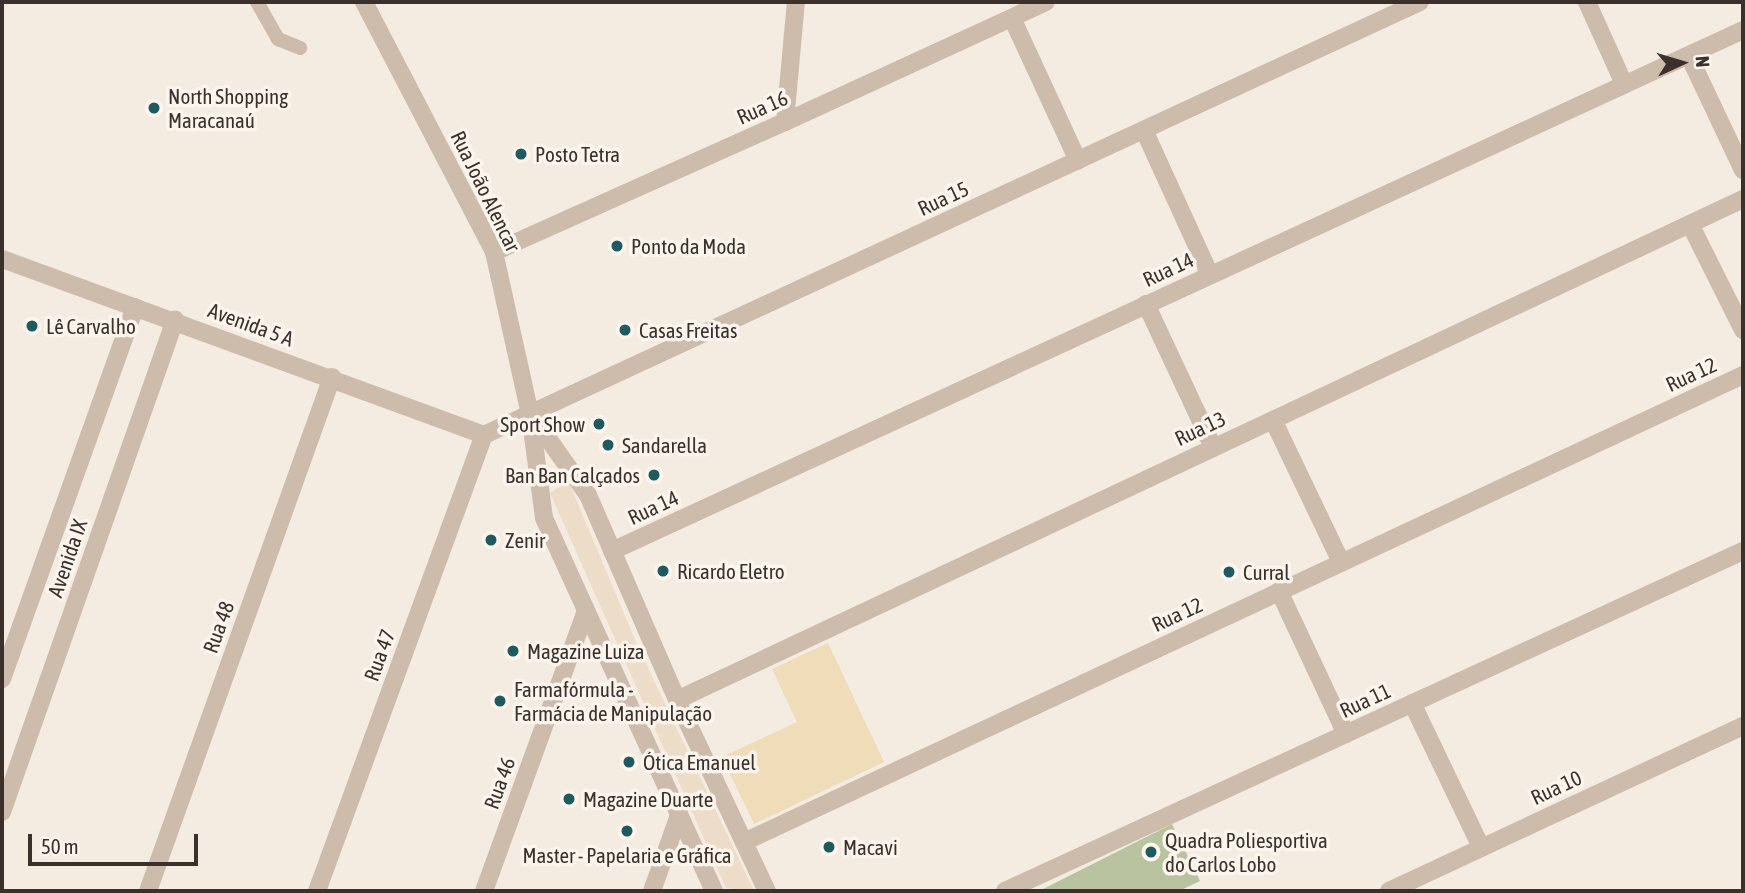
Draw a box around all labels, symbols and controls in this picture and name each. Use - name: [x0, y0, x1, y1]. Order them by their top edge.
- north arrow: [1647, 28, 1717, 98]
- text: N: [1692, 55, 1714, 68]
- place label: North Shopping Maracanaú: [168, 83, 288, 133]
- street label: Rua 16: [733, 85, 791, 129]
- marker: North Shopping Maracanaú: [146, 100, 162, 116]
- street label: Rua João Alencar: [446, 126, 526, 256]
- place label: Posto Tetra: [535, 141, 620, 167]
- marker: Posto Tetra: [513, 146, 529, 162]
- street label: Rua 15: [914, 175, 972, 221]
- place label: Ponto da Moda: [631, 233, 746, 259]
- marker: Ponto da Moda: [609, 238, 625, 254]
- street label: Rua 14: [1139, 246, 1197, 292]
- street label: Avenida 5 A: [205, 297, 297, 351]
- place label: Lê Carvalho: [46, 313, 136, 339]
- place label: Casas Freitas: [639, 317, 738, 343]
- marker: Lê Carvalho: [24, 318, 40, 334]
- marker: Casas Freitas: [617, 322, 633, 338]
- street label: Rua 12: [1662, 351, 1720, 397]
- street label: Rua 13: [1171, 405, 1229, 451]
- place label: Sport Show: [500, 411, 585, 437]
- marker: Sport Show: [591, 416, 607, 432]
- place label: Sandarella: [622, 432, 707, 458]
- marker: Sandarella: [600, 437, 616, 453]
- place label: Ban Ban Calçados: [505, 462, 640, 488]
- marker: Ban Ban Calçados: [646, 467, 662, 483]
- street label: Rua 14: [624, 484, 682, 530]
- street label: Avenida IX: [42, 516, 92, 600]
- place label: Zenir: [505, 527, 545, 553]
- marker: Zenir: [483, 532, 499, 548]
- place label: Ricardo Eletro: [677, 558, 785, 584]
- place label: Curral: [1243, 559, 1290, 585]
- marker: Ricardo Eletro: [655, 563, 671, 579]
- marker: Curral: [1221, 564, 1237, 580]
- street label: Rua 12: [1148, 591, 1206, 637]
- street label: Rua 48: [197, 598, 239, 656]
- street label: Rua 47: [358, 626, 400, 684]
- place label: Magazine Luiza: [527, 638, 645, 664]
- marker: Magazine Luiza: [505, 643, 521, 659]
- place label: Farmafórmula - Farmácia de Manipulação: [514, 676, 712, 726]
- street label: Rua 11: [1336, 677, 1394, 723]
- marker: Farmafórmula - Farmácia de Manipulação: [492, 693, 508, 709]
- place label: Ótica Emanuel: [643, 749, 756, 775]
- street label: Rua 46: [478, 754, 520, 812]
- marker: Ótica Emanuel: [621, 754, 637, 770]
- street label: Rua 10: [1527, 764, 1585, 810]
- place label: Magazine Duarte: [583, 786, 713, 812]
- marker: Magazine Duarte: [561, 791, 577, 807]
- scale bar: [32, 820, 201, 864]
- marker: Master - Papelaria e Gráfica: [619, 823, 635, 839]
- place label: Quadra Poliesportiva do Carlos Lobo: [1165, 827, 1328, 877]
- text: 50 m: [41, 834, 79, 858]
- place label: Macavi: [843, 834, 898, 860]
- marker: Macavi: [821, 839, 837, 855]
- place label: Master - Papelaria e Gráfica: [522, 842, 732, 868]
- marker: Quadra Poliesportiva do Carlos Lobo: [1143, 844, 1159, 860]

